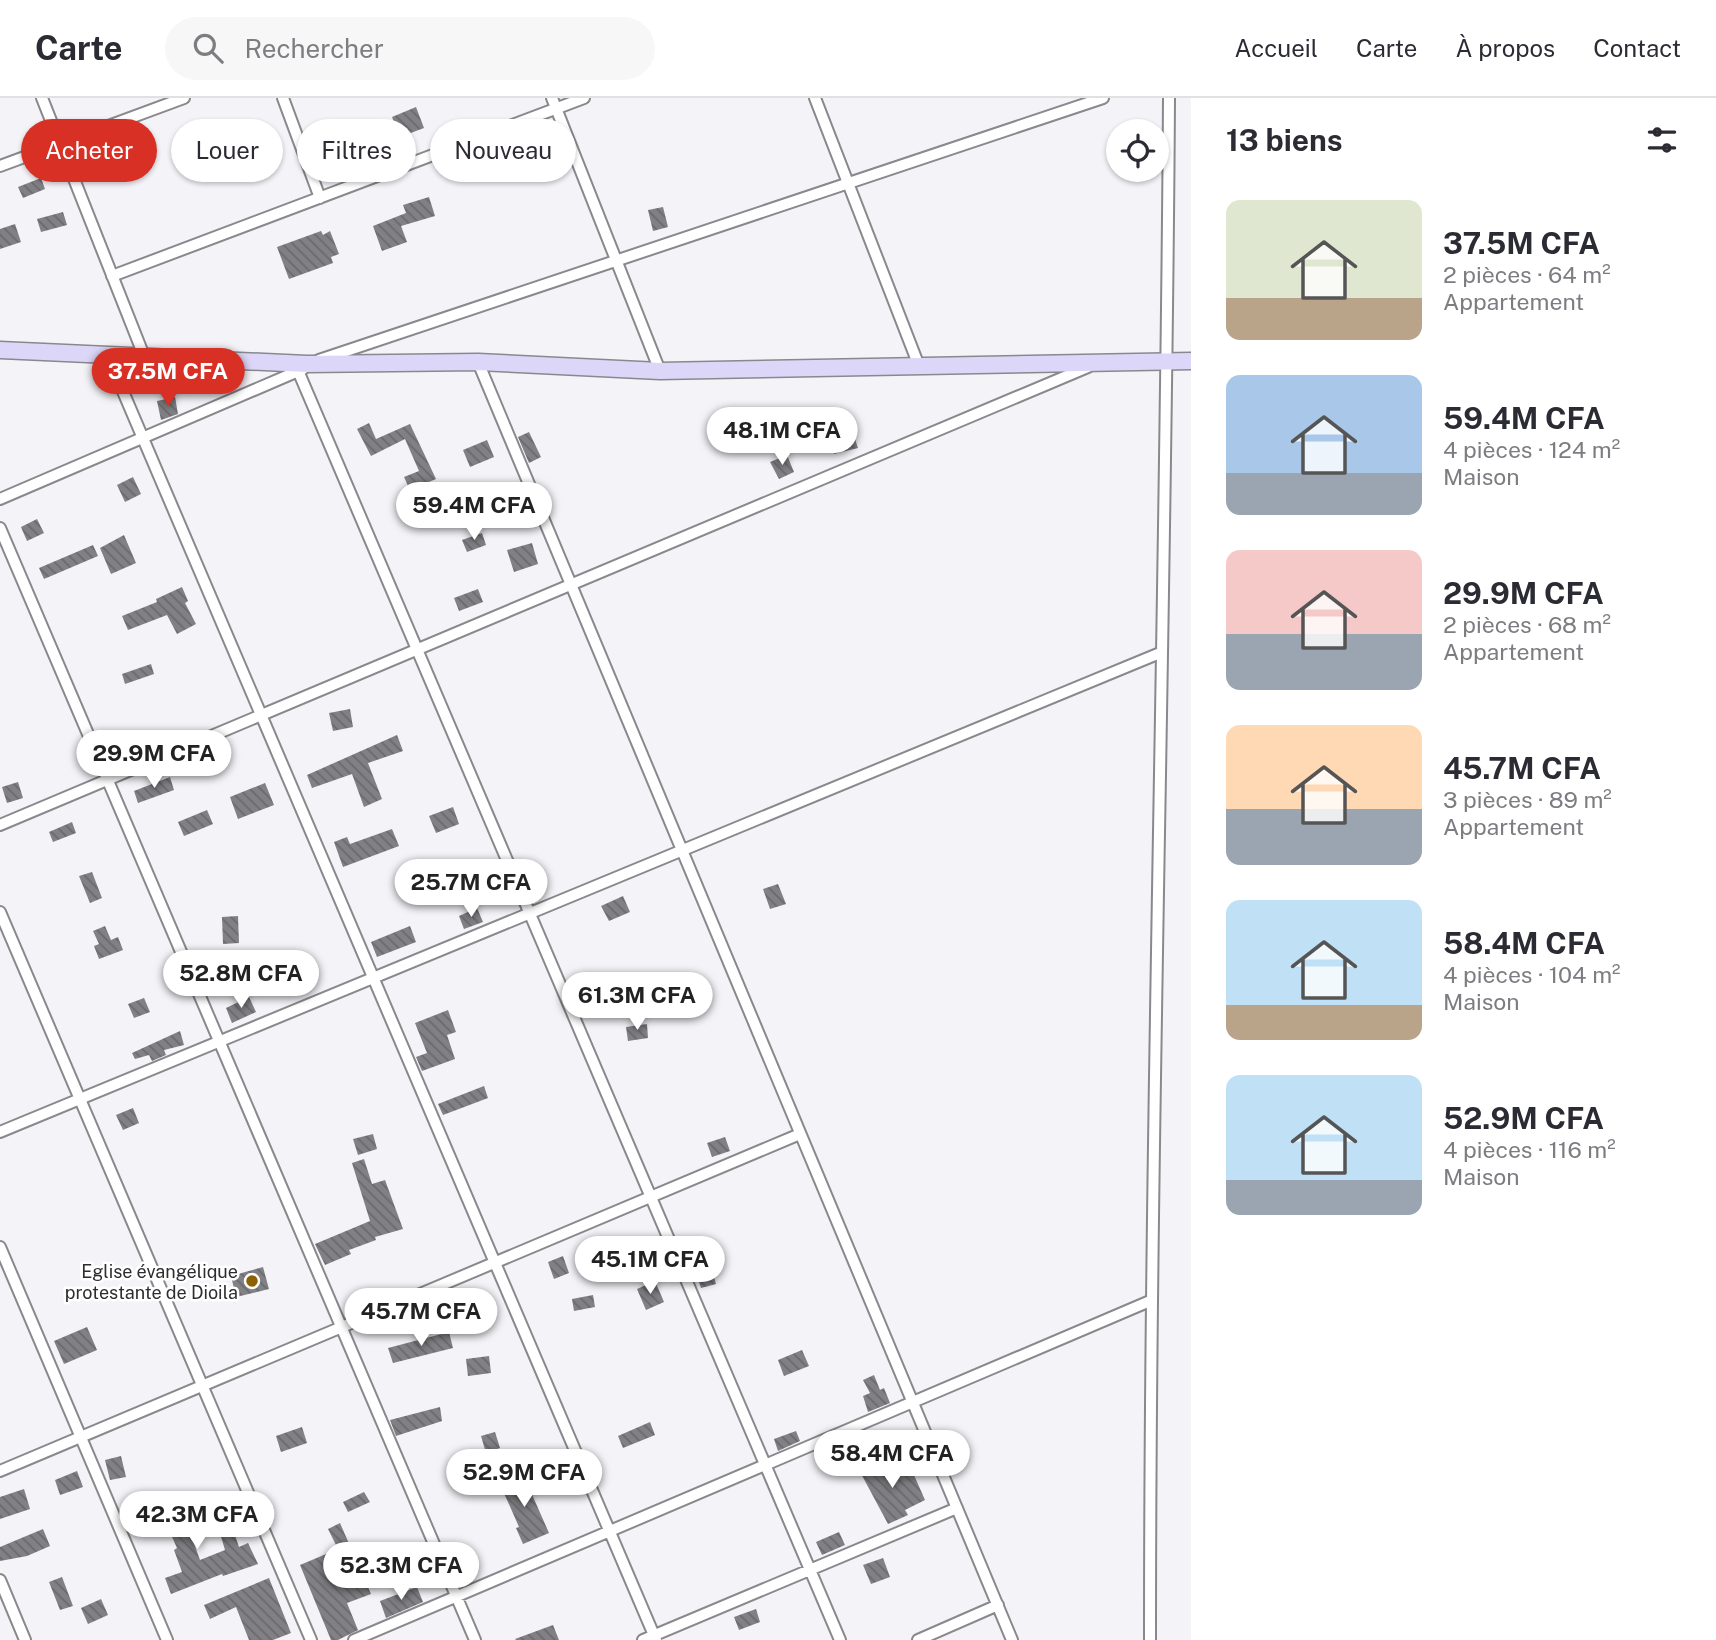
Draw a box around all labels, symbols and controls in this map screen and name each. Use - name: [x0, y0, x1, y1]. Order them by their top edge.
- search box: [165, 17, 655, 80]
- text: Carte: [35, 29, 123, 67]
- icon: search: [189, 29, 227, 67]
- text: Rechercher: [245, 33, 384, 64]
- text: Accueil: [1235, 34, 1318, 62]
- text: Carte: [1356, 34, 1417, 62]
- text: À propos: [1455, 34, 1555, 62]
- text: Contact: [1593, 34, 1681, 62]
- chip: Acheter: [21, 119, 157, 182]
- chip: Louer: [171, 119, 283, 182]
- chip: Filtres: [297, 119, 416, 182]
- chip: Nouveau: [430, 119, 576, 182]
- map controls: [1106, 119, 1169, 182]
- button: locate: [1106, 119, 1169, 182]
- icon: filters: [1643, 121, 1681, 159]
- text: 13 biens: [1226, 122, 1343, 158]
- text: 37.5M CFA: [1443, 225, 1600, 261]
- icon: home: [1282, 228, 1366, 312]
- text: 2 pièces · 64 m²: [1443, 261, 1611, 288]
- text: Appartement: [1443, 288, 1584, 315]
- pin: 37.5M CFA: [88, 348, 248, 408]
- text: 37.5M CFA: [108, 357, 228, 384]
- text: 59.4M CFA: [1443, 400, 1605, 436]
- icon: home: [1282, 403, 1366, 487]
- pin: 48.1M CFA: [702, 408, 862, 467]
- text: 48.1M CFA: [723, 416, 841, 443]
- text: 4 pièces · 124 m²: [1443, 436, 1620, 463]
- text: Maison: [1443, 463, 1520, 490]
- pin: 59.4M CFA: [394, 482, 554, 542]
- text: 59.4M CFA: [412, 491, 536, 518]
- text: 29.9M CFA: [1443, 575, 1604, 611]
- icon: home: [1282, 578, 1366, 662]
- text: 2 pièces · 68 m²: [1443, 611, 1611, 638]
- text: Appartement: [1443, 638, 1584, 665]
- pin: 29.9M CFA: [74, 730, 234, 790]
- text: 29.9M CFA: [92, 739, 216, 766]
- text: 45.7M CFA: [1443, 750, 1601, 786]
- icon: home: [1282, 753, 1366, 837]
- text: 3 pièces · 89 m²: [1443, 786, 1612, 813]
- text: Appartement: [1443, 813, 1584, 840]
- pin: 25.7M CFA: [391, 860, 551, 919]
- text: 25.7M CFA: [411, 868, 531, 895]
- text: 58.4M CFA: [1443, 925, 1605, 961]
- icon: home: [1282, 928, 1366, 1012]
- pin: 52.8M CFA: [161, 950, 321, 1010]
- text: 52.8M CFA: [179, 959, 303, 986]
- text: 4 pièces · 104 m²: [1443, 961, 1620, 988]
- pin: 61.3M CFA: [557, 972, 717, 1032]
- text: 61.3M CFA: [578, 981, 696, 1008]
- text: Maison: [1443, 988, 1520, 1015]
- text: 52.9M CFA: [1443, 1100, 1604, 1136]
- icon: home: [1282, 1103, 1366, 1187]
- text: 4 pièces · 116 m²: [1443, 1136, 1616, 1163]
- text: Maison: [1443, 1163, 1520, 1190]
- pin: 45.1M CFA: [570, 1236, 730, 1296]
- text: 45.1M CFA: [591, 1245, 709, 1272]
- place label: Eglise évangélique protestante de Dioila: [65, 1261, 238, 1303]
- marker: Eglise évangélique protestante de Dioila: [244, 1273, 260, 1289]
- pin: 45.7M CFA: [341, 1288, 501, 1348]
- text: 45.7M CFA: [360, 1297, 482, 1324]
- pin: 58.4M CFA: [812, 1430, 972, 1490]
- text: 58.4M CFA: [830, 1439, 954, 1466]
- pin: 52.9M CFA: [444, 1450, 604, 1509]
- text: 52.9M CFA: [462, 1458, 586, 1485]
- pin: 42.3M CFA: [117, 1492, 277, 1551]
- text: 42.3M CFA: [135, 1500, 259, 1527]
- pin: 52.3M CFA: [321, 1542, 481, 1602]
- text: 52.3M CFA: [339, 1551, 463, 1578]

